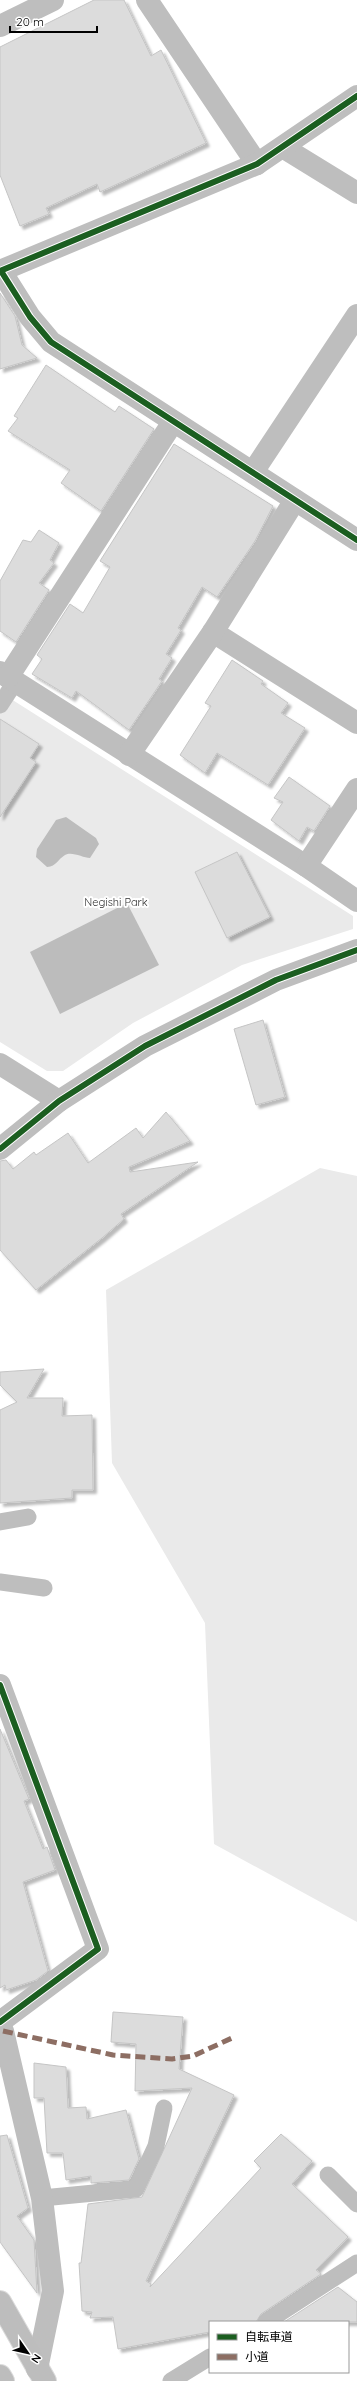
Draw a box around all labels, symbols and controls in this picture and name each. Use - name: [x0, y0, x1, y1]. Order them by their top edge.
- scale bar: [10, 8, 97, 34]
- text: 20 m: [16, 14, 44, 29]
- park label: Negishi Park: [84, 895, 148, 909]
- legend: [209, 2321, 349, 2373]
- text: 自転車道: [245, 2329, 293, 2344]
- north arrow: [8, 2333, 48, 2373]
- text: 小道: [245, 2349, 269, 2364]
- text: N: [28, 2351, 44, 2366]

